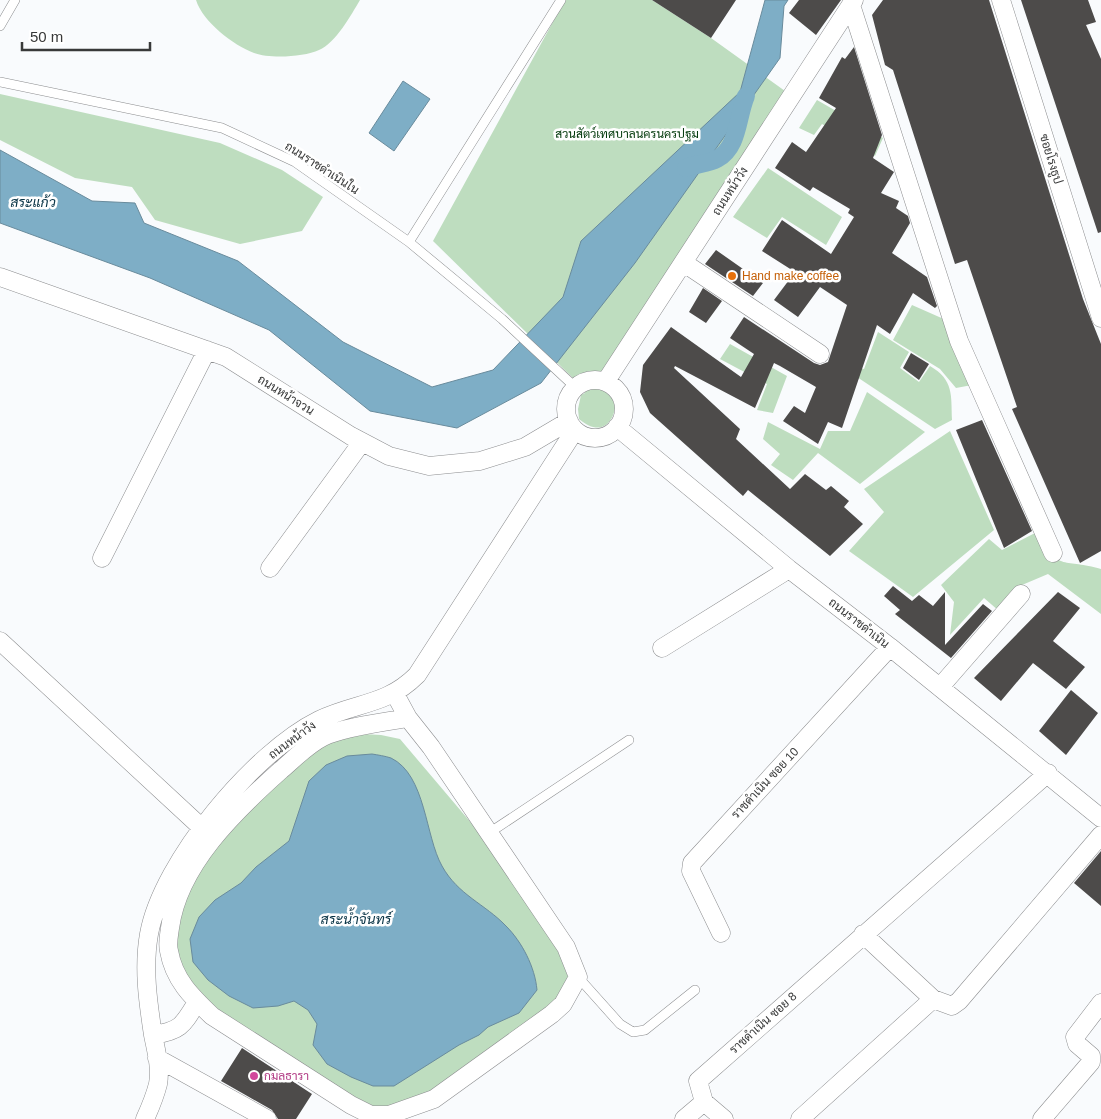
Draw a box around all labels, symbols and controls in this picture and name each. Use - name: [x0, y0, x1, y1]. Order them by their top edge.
- scale bar: [22, 20, 150, 52]
- text: 50 m: [30, 28, 63, 45]
- park label: สวนสัตว์เทศบาลนครนครปฐม: [555, 126, 699, 142]
- street label: ซอยโรงธูป: [1036, 132, 1066, 186]
- street label: ถนนราชดำเนินใน: [282, 138, 362, 197]
- street label: ถนนหน้าวัง: [709, 164, 751, 218]
- water label: สระแก้ว: [10, 194, 56, 210]
- place label: Hand make coffee: [742, 269, 839, 283]
- marker: Hand make coffee: [726, 270, 738, 282]
- street label: ถนนหน้าจวน: [255, 372, 317, 418]
- street label: ถนนราชดำเนิน: [826, 595, 892, 651]
- street label: ถนนหน้าวัง: [266, 718, 318, 762]
- street label: ราชดำเนิน ซอย 10: [728, 744, 802, 821]
- water label: สระน้ำจันทร์: [321, 907, 393, 927]
- street label: ราชดำเนิน ซอย 8: [727, 989, 800, 1057]
- place label: กมลธารา: [264, 1069, 309, 1083]
- marker: กมลธารา: [248, 1070, 260, 1082]

